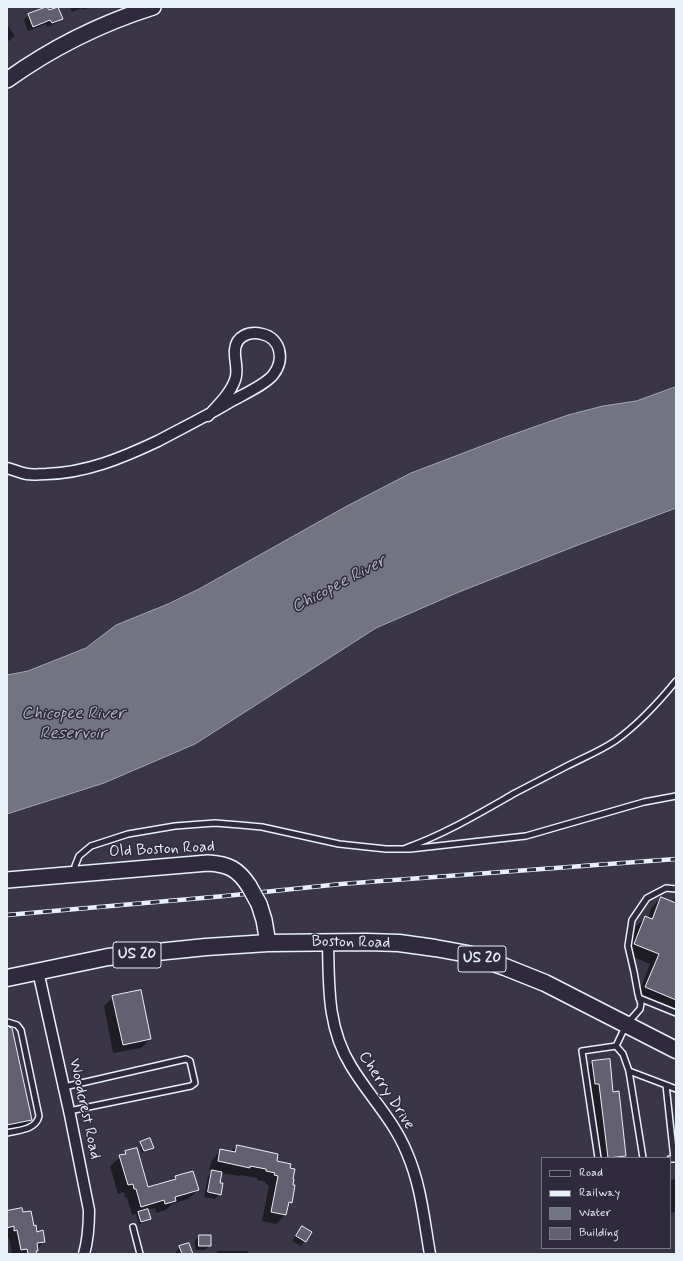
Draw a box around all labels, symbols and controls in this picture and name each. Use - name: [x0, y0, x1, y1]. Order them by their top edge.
- water label: Chicopee River: [288, 552, 390, 618]
- water label: Chicopee River Reservoir: [21, 704, 125, 744]
- street label: Old Boston Road: [109, 838, 215, 862]
- street label: Boston Road: [311, 933, 391, 953]
- road number: US 20: [113, 942, 161, 968]
- road number: US 20: [458, 946, 506, 972]
- street label: Cherry Drive: [354, 1048, 418, 1134]
- street label: Woodcrest Road: [64, 1057, 104, 1161]
- legend: [541, 1157, 671, 1249]
- text: Road: [579, 1165, 603, 1181]
- text: Railway: [579, 1185, 620, 1201]
- text: Water: [579, 1205, 611, 1221]
- text: Building: [579, 1225, 619, 1241]

